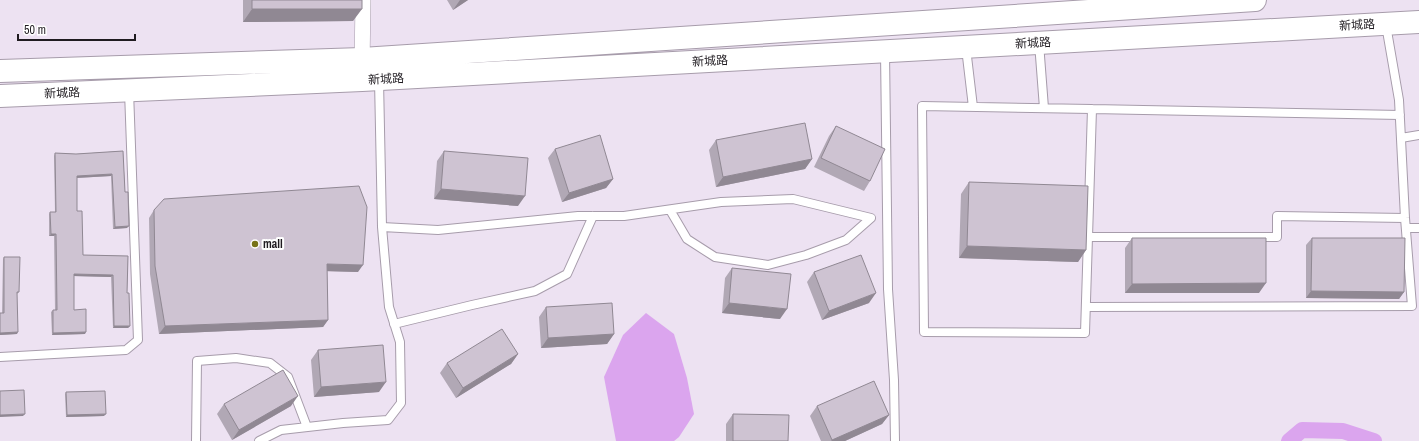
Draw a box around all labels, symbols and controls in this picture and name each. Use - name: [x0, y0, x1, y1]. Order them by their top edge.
- scale bar: [18, 16, 135, 42]
- street label: 新城路: [1339, 16, 1375, 34]
- text: 50 m: [24, 22, 46, 38]
- street label: 新城路: [1015, 34, 1051, 52]
- street label: 新城路: [692, 52, 728, 70]
- street label: 新城路: [368, 70, 404, 88]
- street label: 新城路: [44, 84, 80, 102]
- place label: mall: [263, 236, 283, 252]
- marker: mall: [250, 239, 260, 249]

